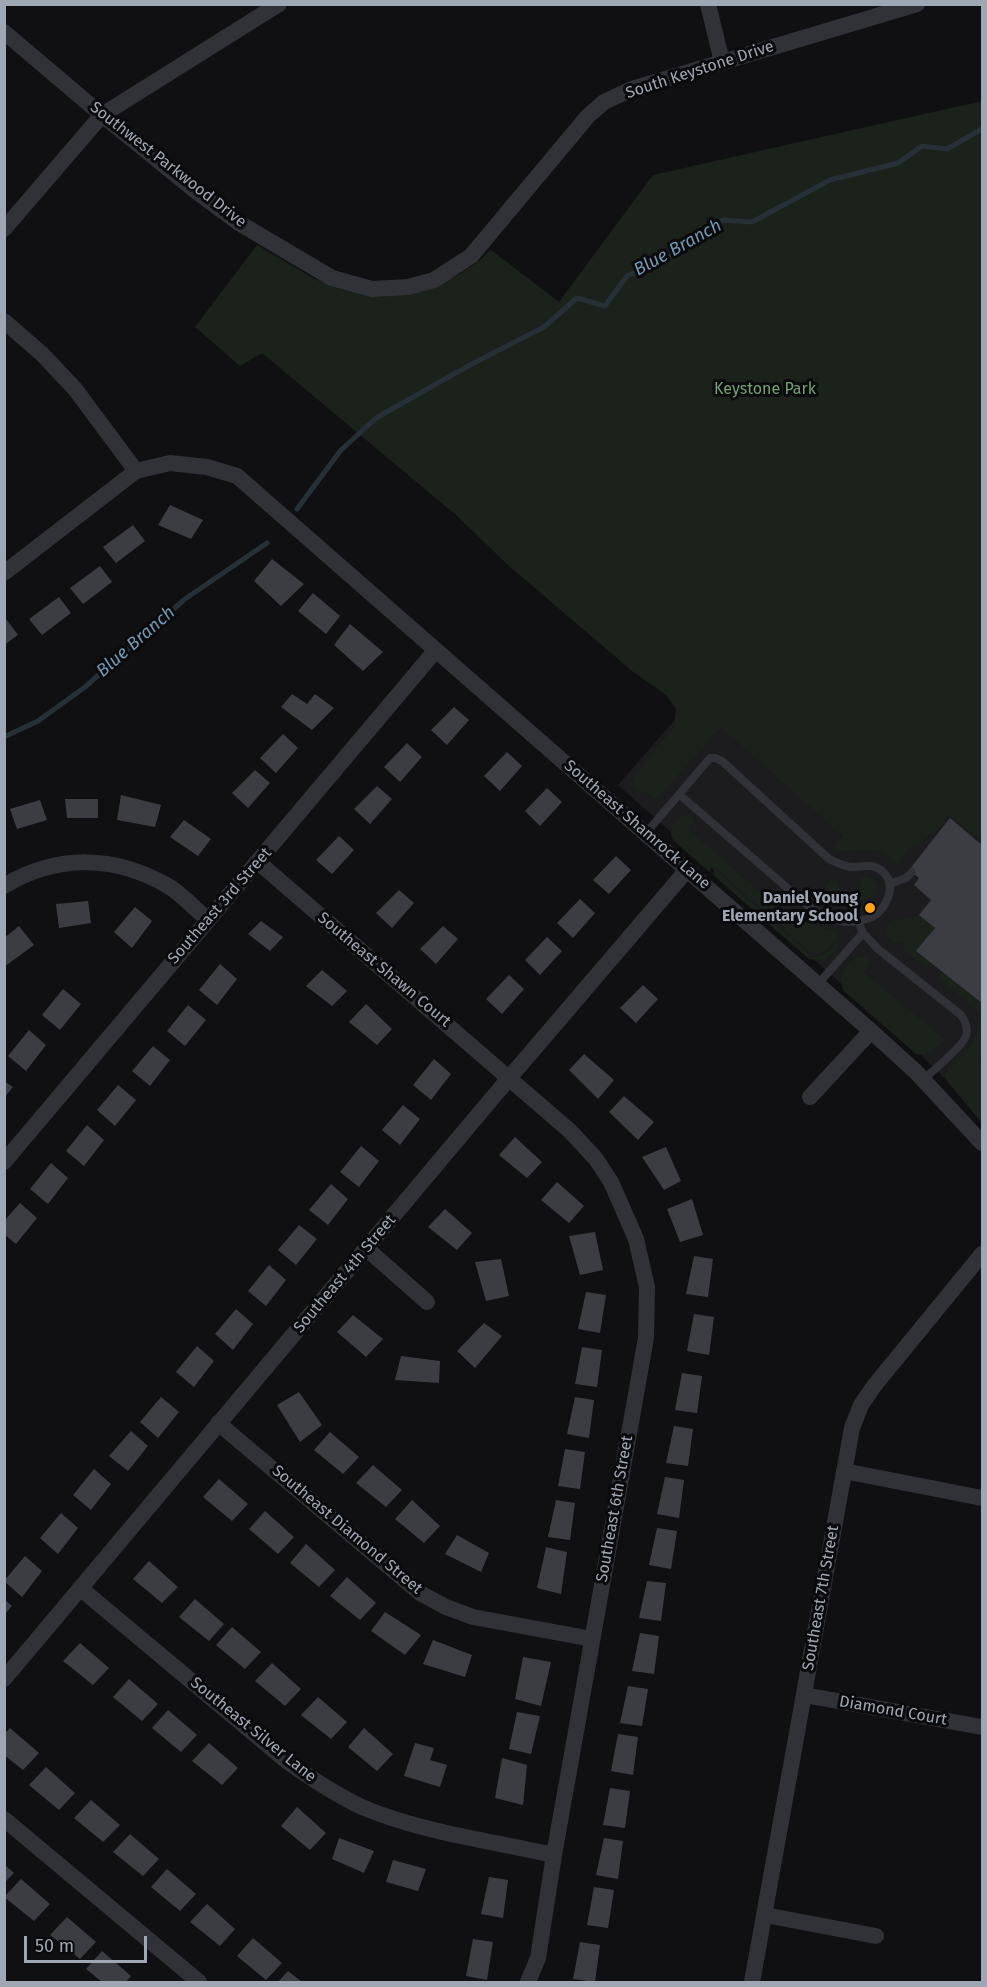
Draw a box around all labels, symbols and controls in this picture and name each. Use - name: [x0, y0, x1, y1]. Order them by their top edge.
- street label: South Keystone Drive: [624, 37, 776, 103]
- street label: Southwest Parkwood Drive: [86, 98, 250, 232]
- water label: Blue Branch: [630, 215, 726, 281]
- park label: Keystone Park: [714, 380, 816, 400]
- water label: Blue Branch: [92, 602, 180, 682]
- street label: Southeast Shamrock Lane: [560, 756, 714, 894]
- street label: Southeast 3rd Street: [164, 844, 276, 968]
- place label: Daniel Young Elementary School: [722, 889, 858, 927]
- marker: Daniel Young Elementary School: [863, 901, 877, 915]
- street label: Southeast Shawn Court: [313, 909, 455, 1031]
- street label: Southeast 4th Street: [290, 1211, 400, 1337]
- street label: Southeast 6th Street: [593, 1434, 637, 1584]
- street label: Southeast Diamond Street: [268, 1461, 426, 1599]
- street label: Southeast 7th Street: [799, 1524, 843, 1672]
- street label: Southeast Silver Lane: [186, 1673, 320, 1787]
- street label: Diamond Court: [838, 1692, 948, 1730]
- scale bar: [27, 1924, 150, 1962]
- text: 50 m: [35, 1935, 74, 1957]

